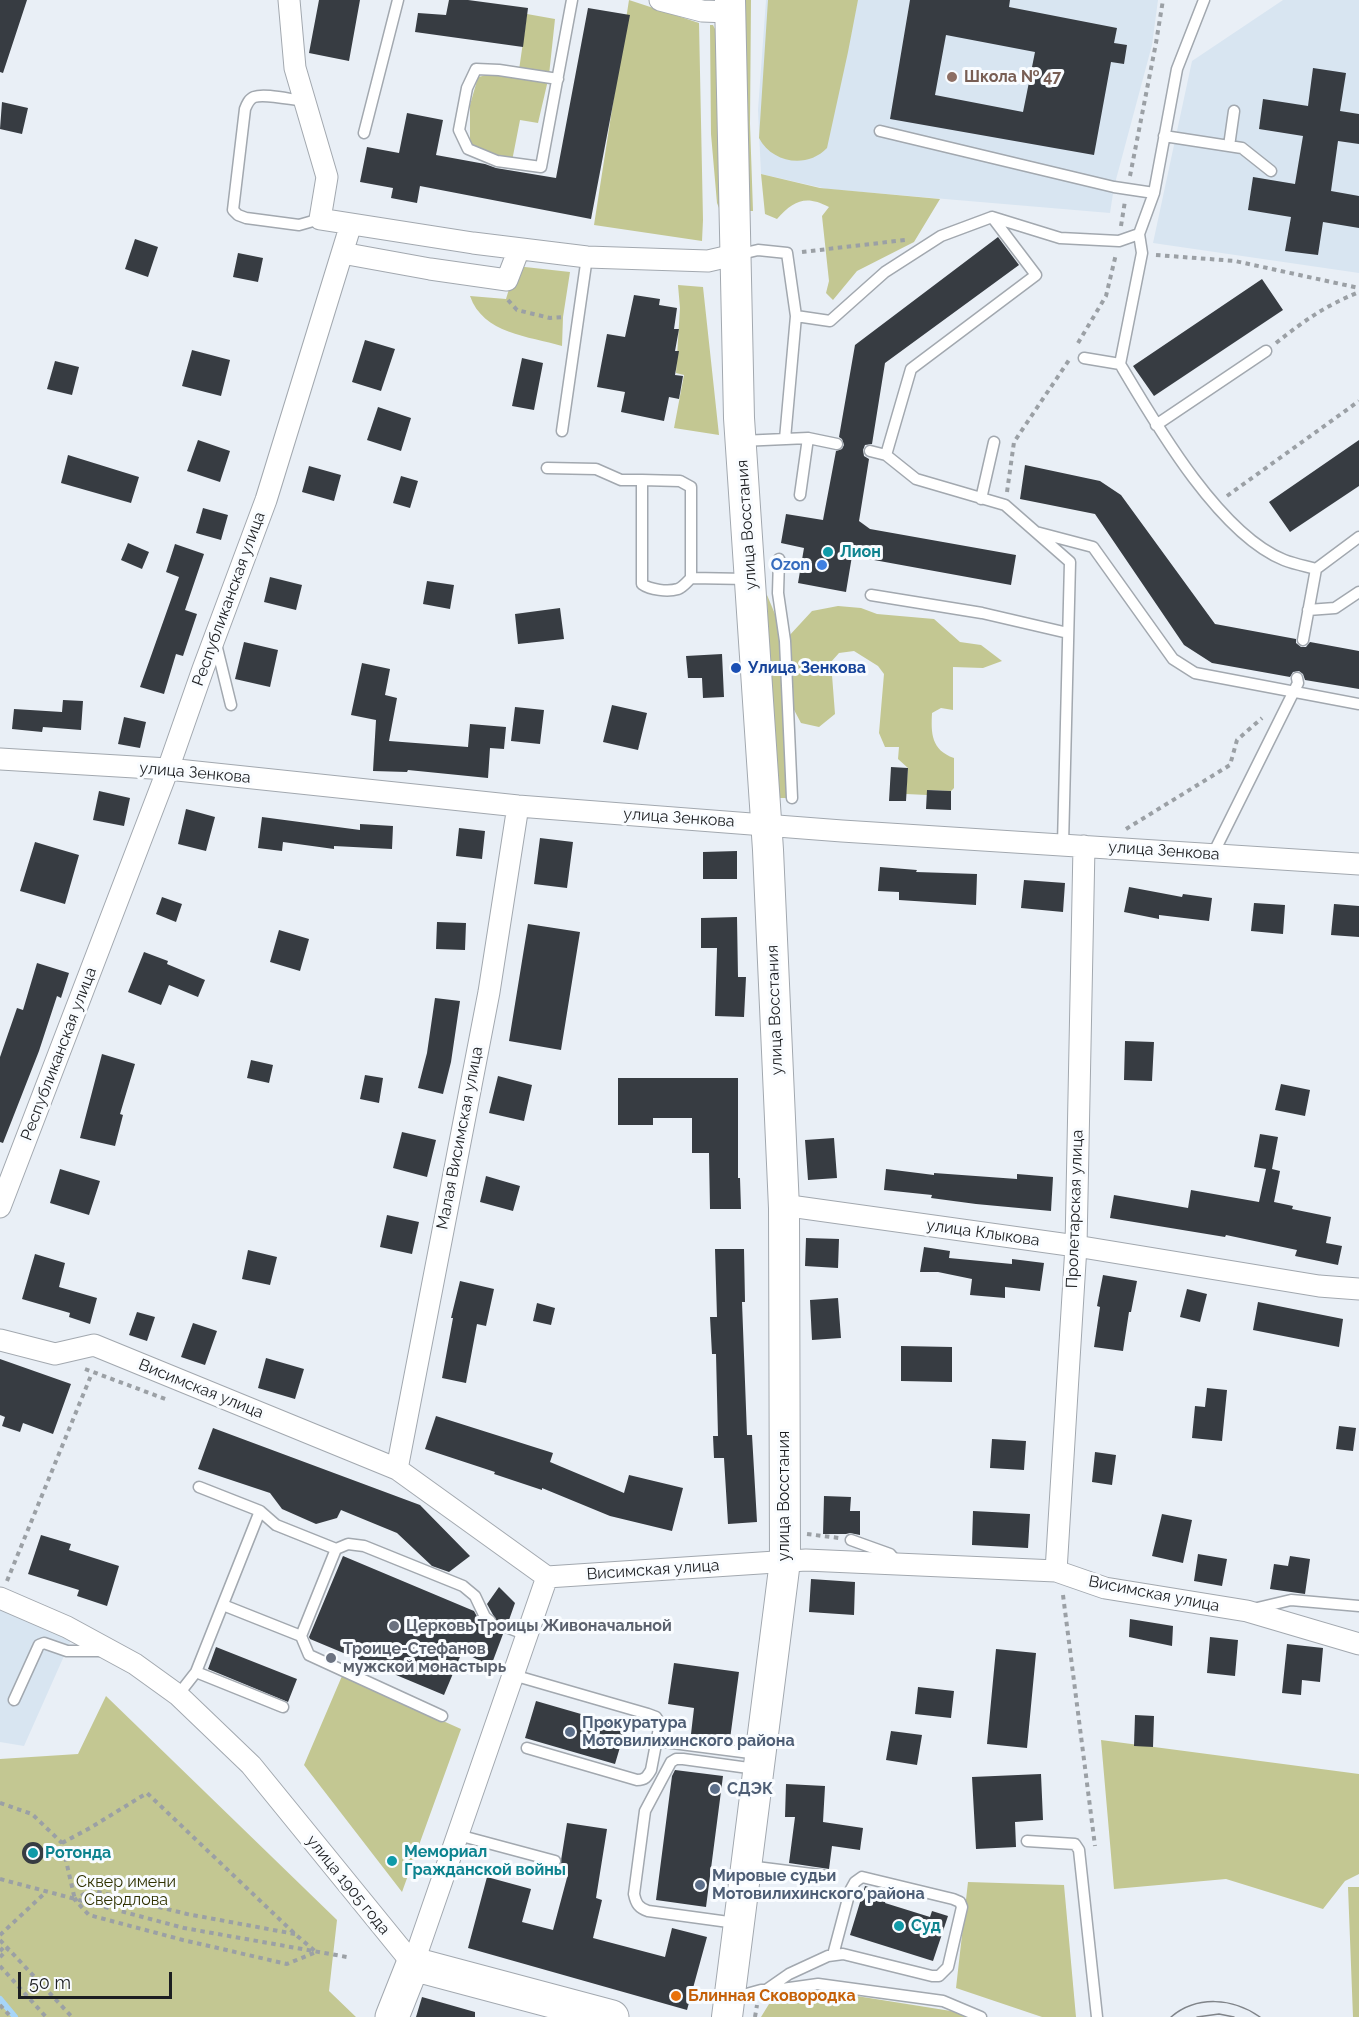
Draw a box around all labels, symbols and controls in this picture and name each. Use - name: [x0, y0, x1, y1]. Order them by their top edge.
- place label: Школа № 47: [964, 67, 1061, 87]
- marker: Школа № 47: [945, 70, 959, 84]
- street label: улица Восстания: [733, 459, 761, 591]
- street label: Республиканская улица: [189, 509, 269, 689]
- place label: Лион: [840, 542, 881, 562]
- marker: Лион: [821, 545, 835, 559]
- place label: Ozon: [771, 555, 810, 575]
- marker: Ozon: [815, 558, 829, 572]
- place label: Улица Зенкова: [748, 658, 866, 678]
- marker: Улица Зенкова: [729, 661, 743, 675]
- street label: улица Зенкова: [139, 759, 251, 787]
- street label: улица Зенкова: [623, 805, 735, 831]
- street label: улица Зенкова: [1108, 838, 1220, 864]
- street label: улица Восстания: [763, 944, 787, 1076]
- street label: Республиканская улица: [17, 965, 101, 1143]
- street label: Малая Висимская улица: [433, 1045, 487, 1231]
- street label: Пролетарская улица: [1063, 1129, 1087, 1289]
- street label: улица Клыкова: [925, 1216, 1041, 1250]
- street label: Висимская улица: [136, 1355, 266, 1423]
- street label: улица Восстания: [774, 1431, 794, 1561]
- street label: Висимская улица: [586, 1556, 720, 1584]
- street label: Висимская улица: [1087, 1572, 1221, 1616]
- place label: Церковь Троицы Живоначальной: [406, 1616, 672, 1636]
- marker: Церковь Троицы Живоначальной: [387, 1619, 401, 1633]
- place label: Троице-Стефанов мужской монастырь: [343, 1639, 506, 1677]
- marker: Троице-Стефанов мужской монастырь: [324, 1651, 338, 1665]
- place label: Прокуратура Мотовилихинского района: [582, 1713, 795, 1751]
- marker: Прокуратура Мотовилихинского района: [563, 1725, 577, 1739]
- place label: СДЭК: [727, 1779, 773, 1799]
- marker: СДЭК: [708, 1782, 722, 1796]
- street label: улица 1905 года: [302, 1831, 394, 1939]
- place label: Мемориал Гражданской войны: [404, 1842, 566, 1880]
- place label: Ротонда: [45, 1843, 111, 1863]
- marker: Ротонда: [26, 1846, 40, 1860]
- marker: Мемориал Гражданской войны: [385, 1854, 399, 1868]
- place label: Мировые судьи Мотовилихинского района: [712, 1866, 925, 1904]
- park label: Сквер имени Свердлова: [76, 1872, 176, 1910]
- marker: Мировые судьи Мотовилихинского района: [693, 1878, 707, 1892]
- place label: Суд: [911, 1916, 941, 1936]
- marker: Суд: [892, 1919, 906, 1933]
- scale bar: [21, 1960, 176, 1998]
- text: 50 m: [29, 1972, 71, 1993]
- place label: Блинная Сковородка: [688, 1986, 856, 2006]
- marker: Блинная Сковородка: [669, 1989, 683, 2003]

